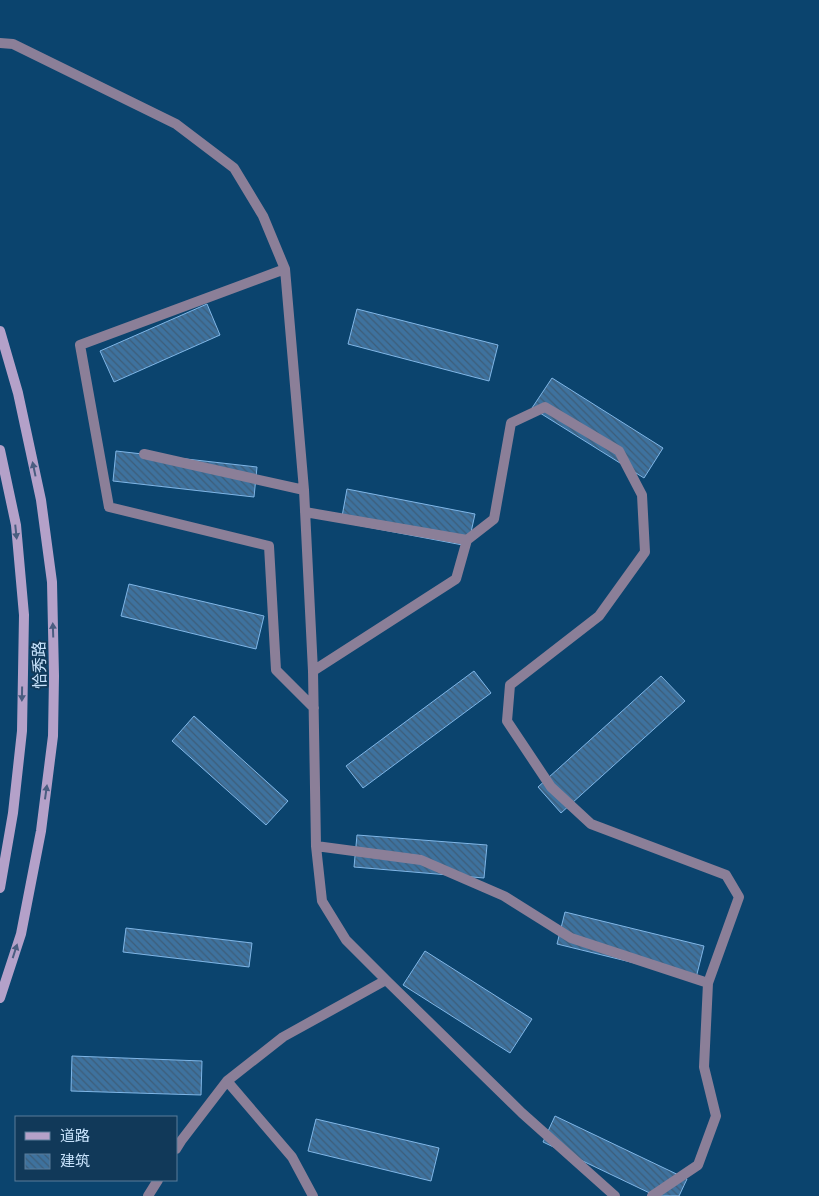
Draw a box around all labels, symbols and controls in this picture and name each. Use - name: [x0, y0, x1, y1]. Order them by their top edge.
- one-way arrow: [30, 460, 38, 476]
- one-way arrow: [12, 524, 20, 540]
- one-way arrow: [49, 622, 57, 638]
- street label: 恰秀路: [26, 641, 50, 689]
- one-way arrow: [18, 686, 26, 702]
- one-way arrow: [42, 784, 50, 800]
- one-way arrow: [11, 943, 19, 958]
- legend: [15, 1116, 178, 1181]
- text: 道路: [60, 1123, 90, 1146]
- text: 建筑: [60, 1148, 90, 1171]

